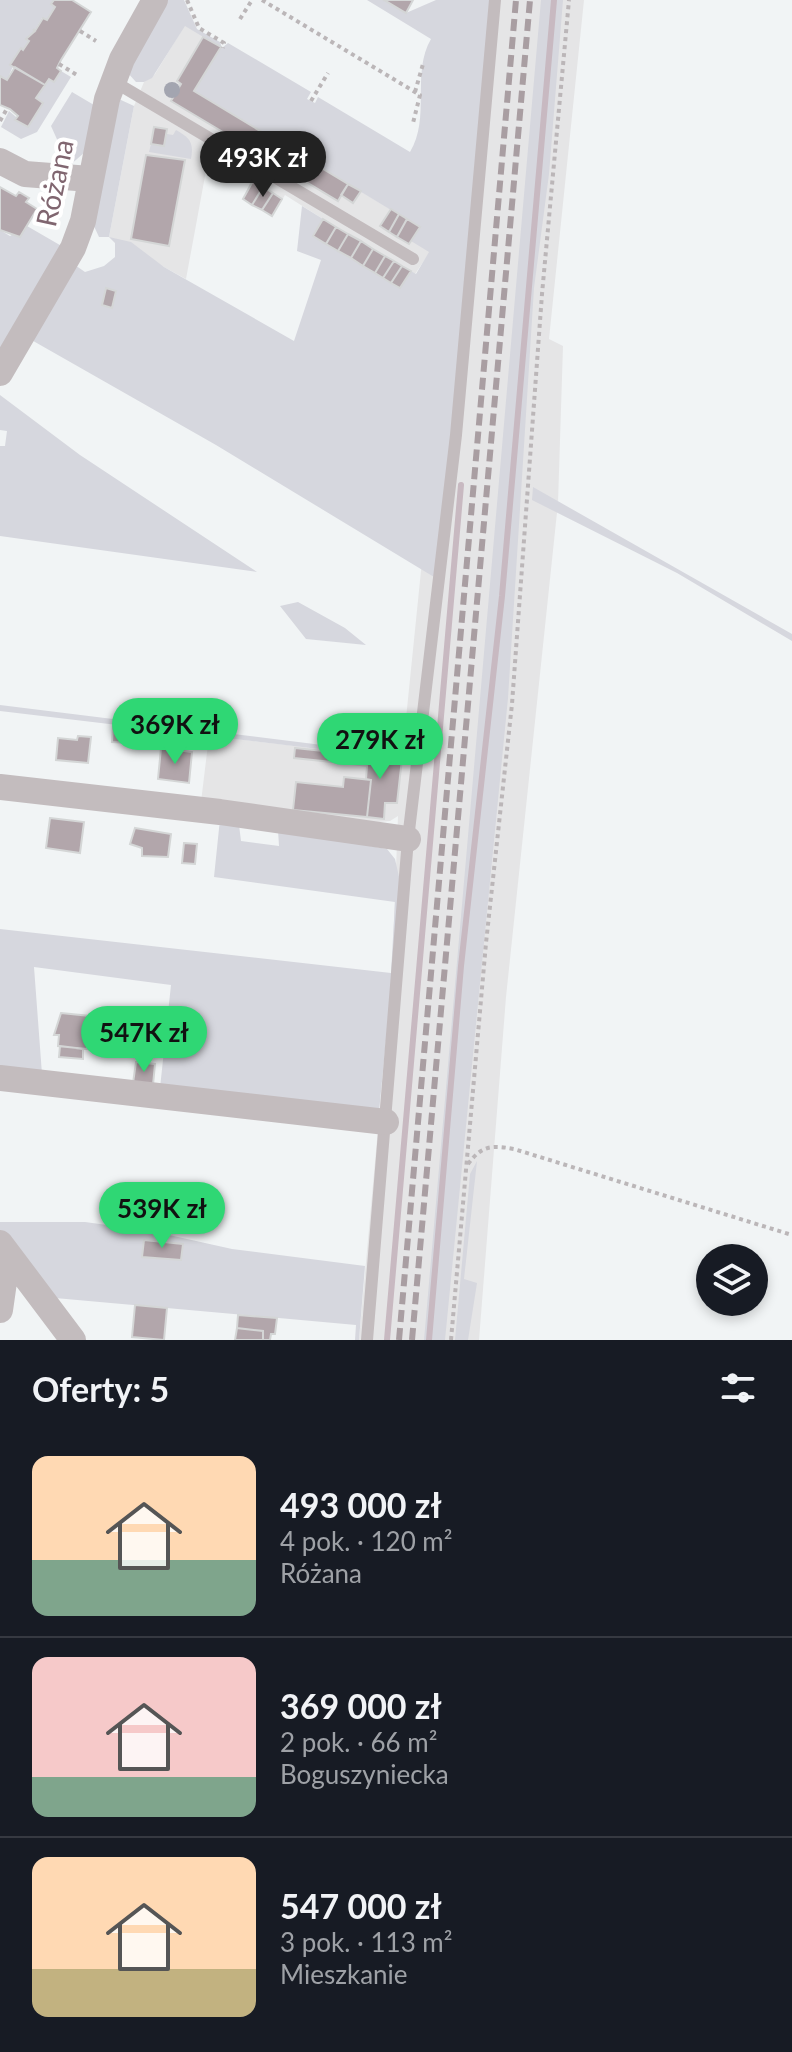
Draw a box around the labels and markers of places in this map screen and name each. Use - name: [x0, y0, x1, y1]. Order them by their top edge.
- pin: 493K zł: [189, 131, 337, 199]
- pin: 369K zł: [101, 698, 249, 766]
- pin: 279K zł: [306, 713, 454, 781]
- pin: 547K zł: [70, 1006, 218, 1074]
- pin: 539K zł: [88, 1182, 236, 1250]

